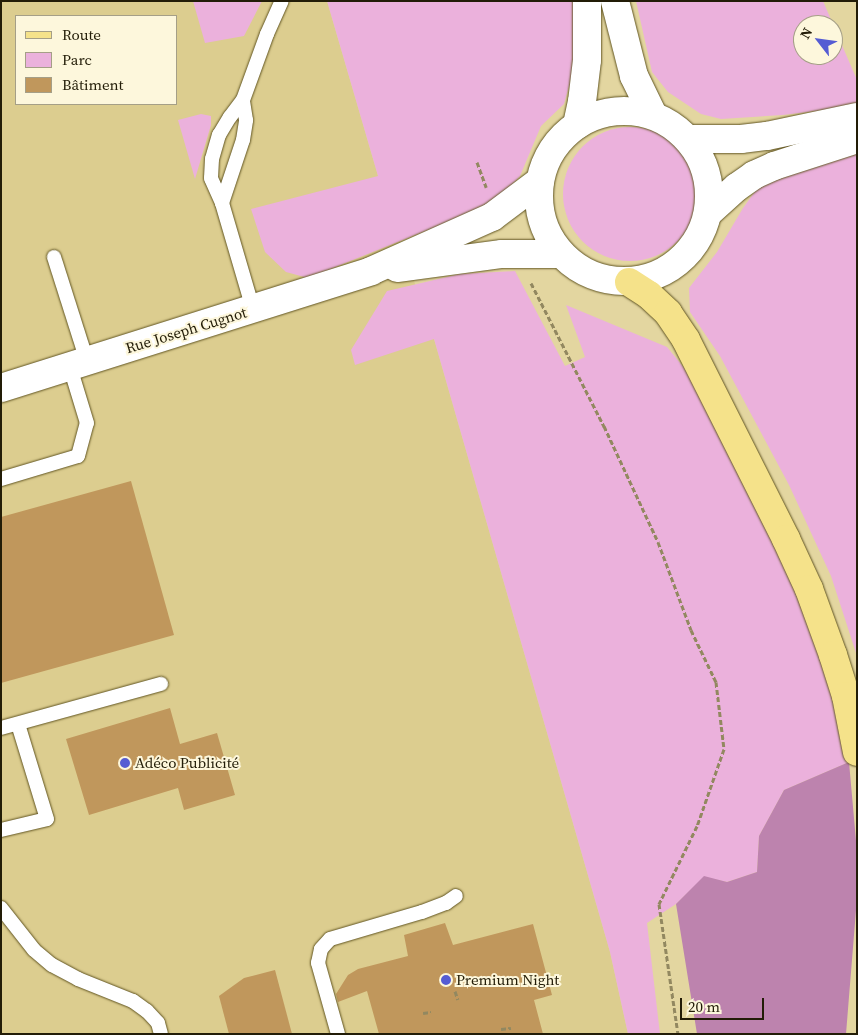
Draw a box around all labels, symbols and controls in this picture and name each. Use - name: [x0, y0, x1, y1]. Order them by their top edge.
- legend: [15, 15, 178, 105]
- north arrow: [793, 15, 843, 65]
- text: Route: [62, 24, 101, 45]
- text: N: [795, 24, 817, 42]
- text: Parc: [62, 49, 92, 70]
- text: Bâtiment: [62, 74, 123, 95]
- street label: Rue Joseph Cugnot: [123, 303, 249, 357]
- place label: Adéco Publicité: [135, 754, 239, 772]
- marker: Adéco Publicité: [119, 757, 131, 769]
- place label: Premium Night: [456, 971, 559, 989]
- marker: Premium Night: [440, 974, 452, 986]
- scale bar: [683, 988, 767, 1020]
- text: 20 m: [688, 996, 720, 1017]

